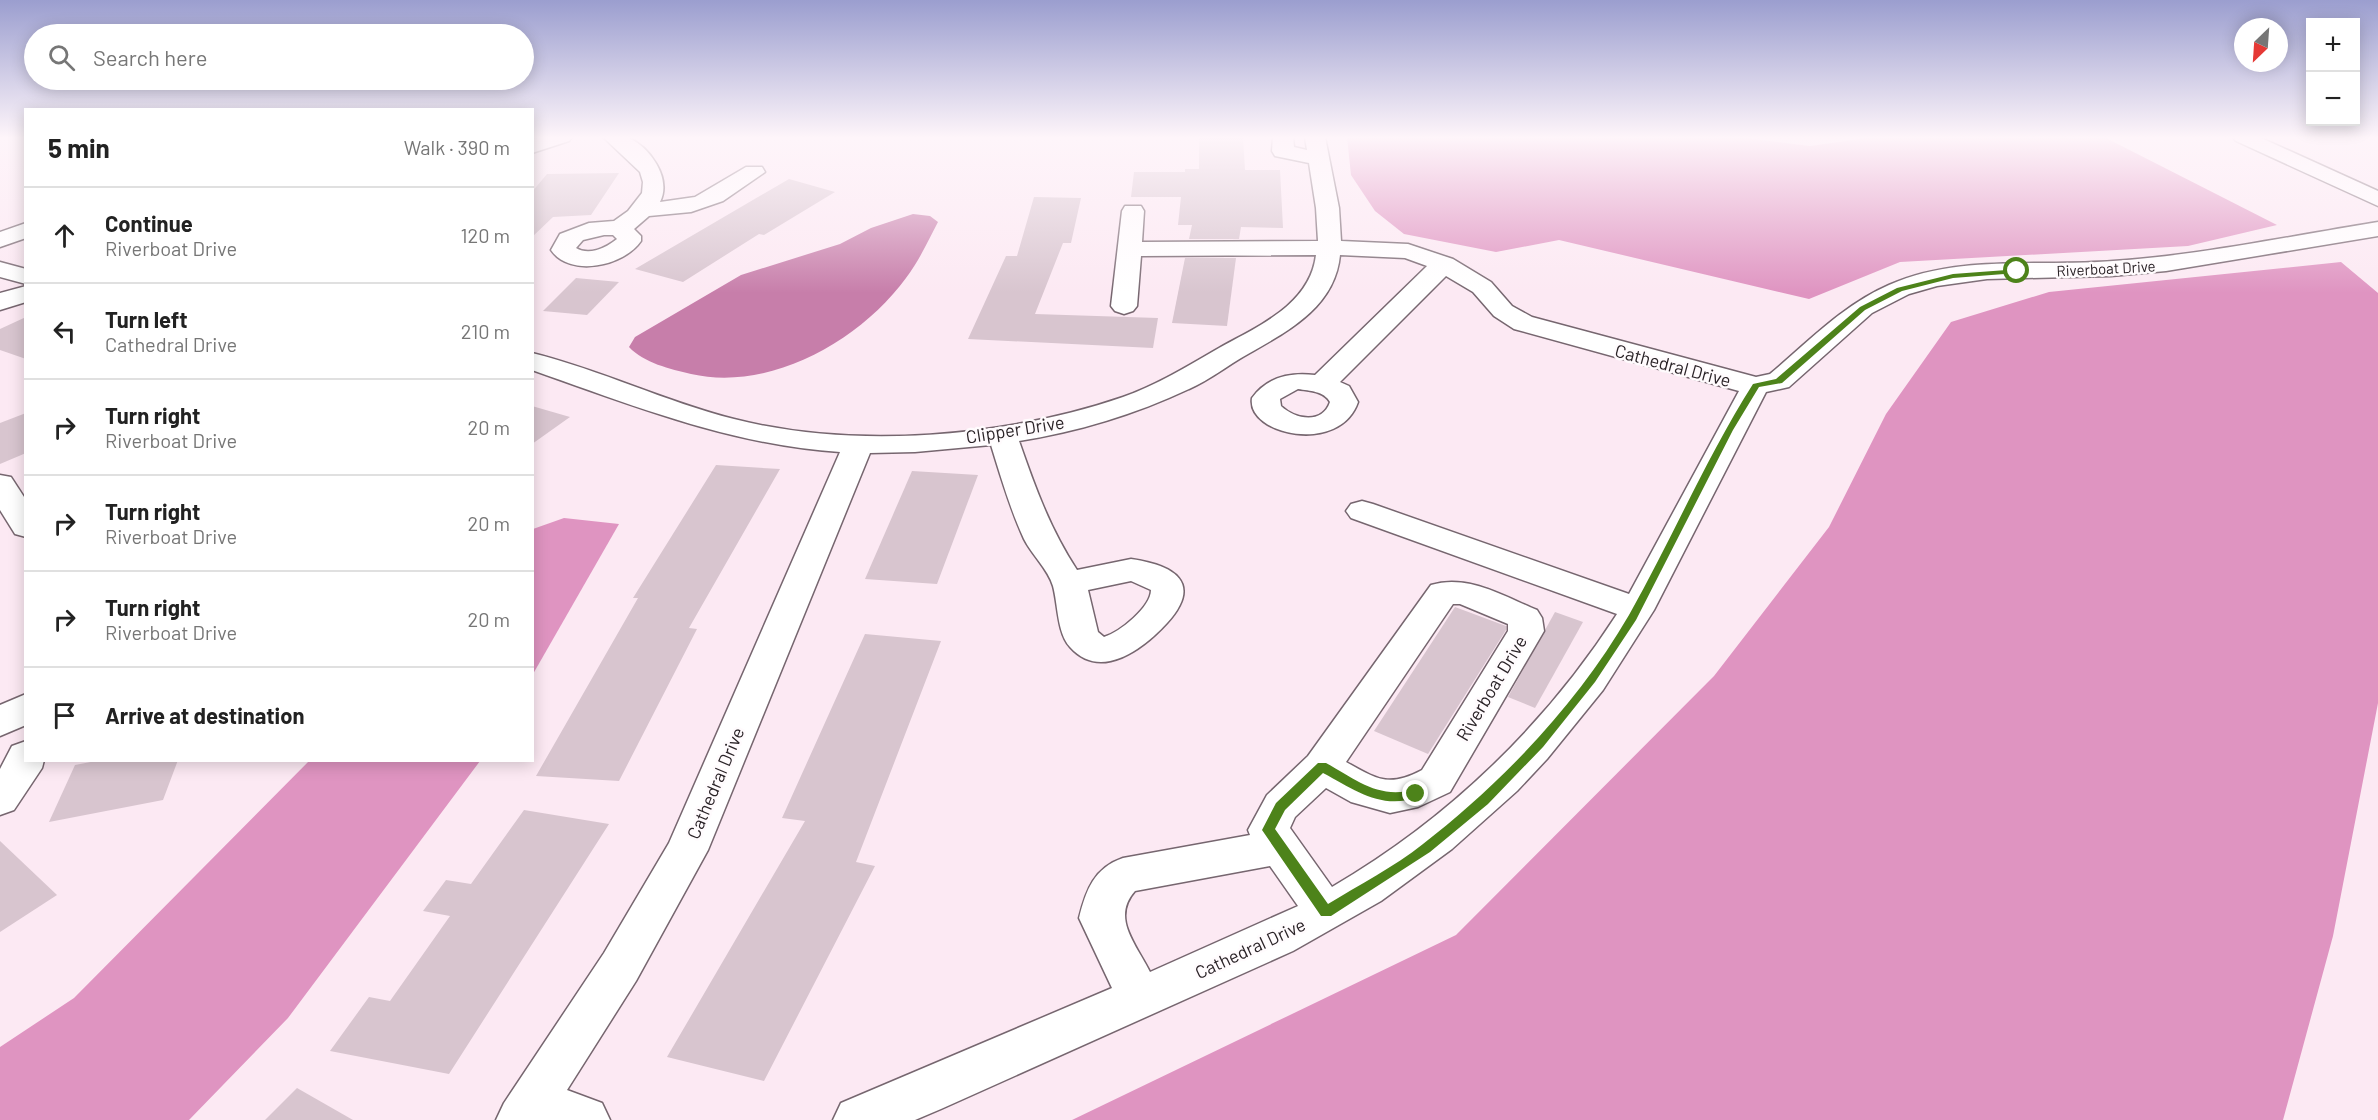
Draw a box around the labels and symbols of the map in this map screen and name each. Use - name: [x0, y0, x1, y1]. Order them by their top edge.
- north arrow: [2234, 18, 2288, 72]
- street label: Riverboat Drive: [2056, 256, 2156, 280]
- route start: [2003, 257, 2029, 283]
- street label: Cathedral Drive: [1613, 339, 1733, 391]
- street label: Clipper Drive: [964, 410, 1066, 448]
- street label: Riverboat Drive: [1451, 631, 1531, 745]
- street label: Cathedral Drive: [682, 724, 748, 842]
- route end: [1402, 780, 1428, 806]
- street label: Cathedral Drive: [1191, 913, 1309, 983]

